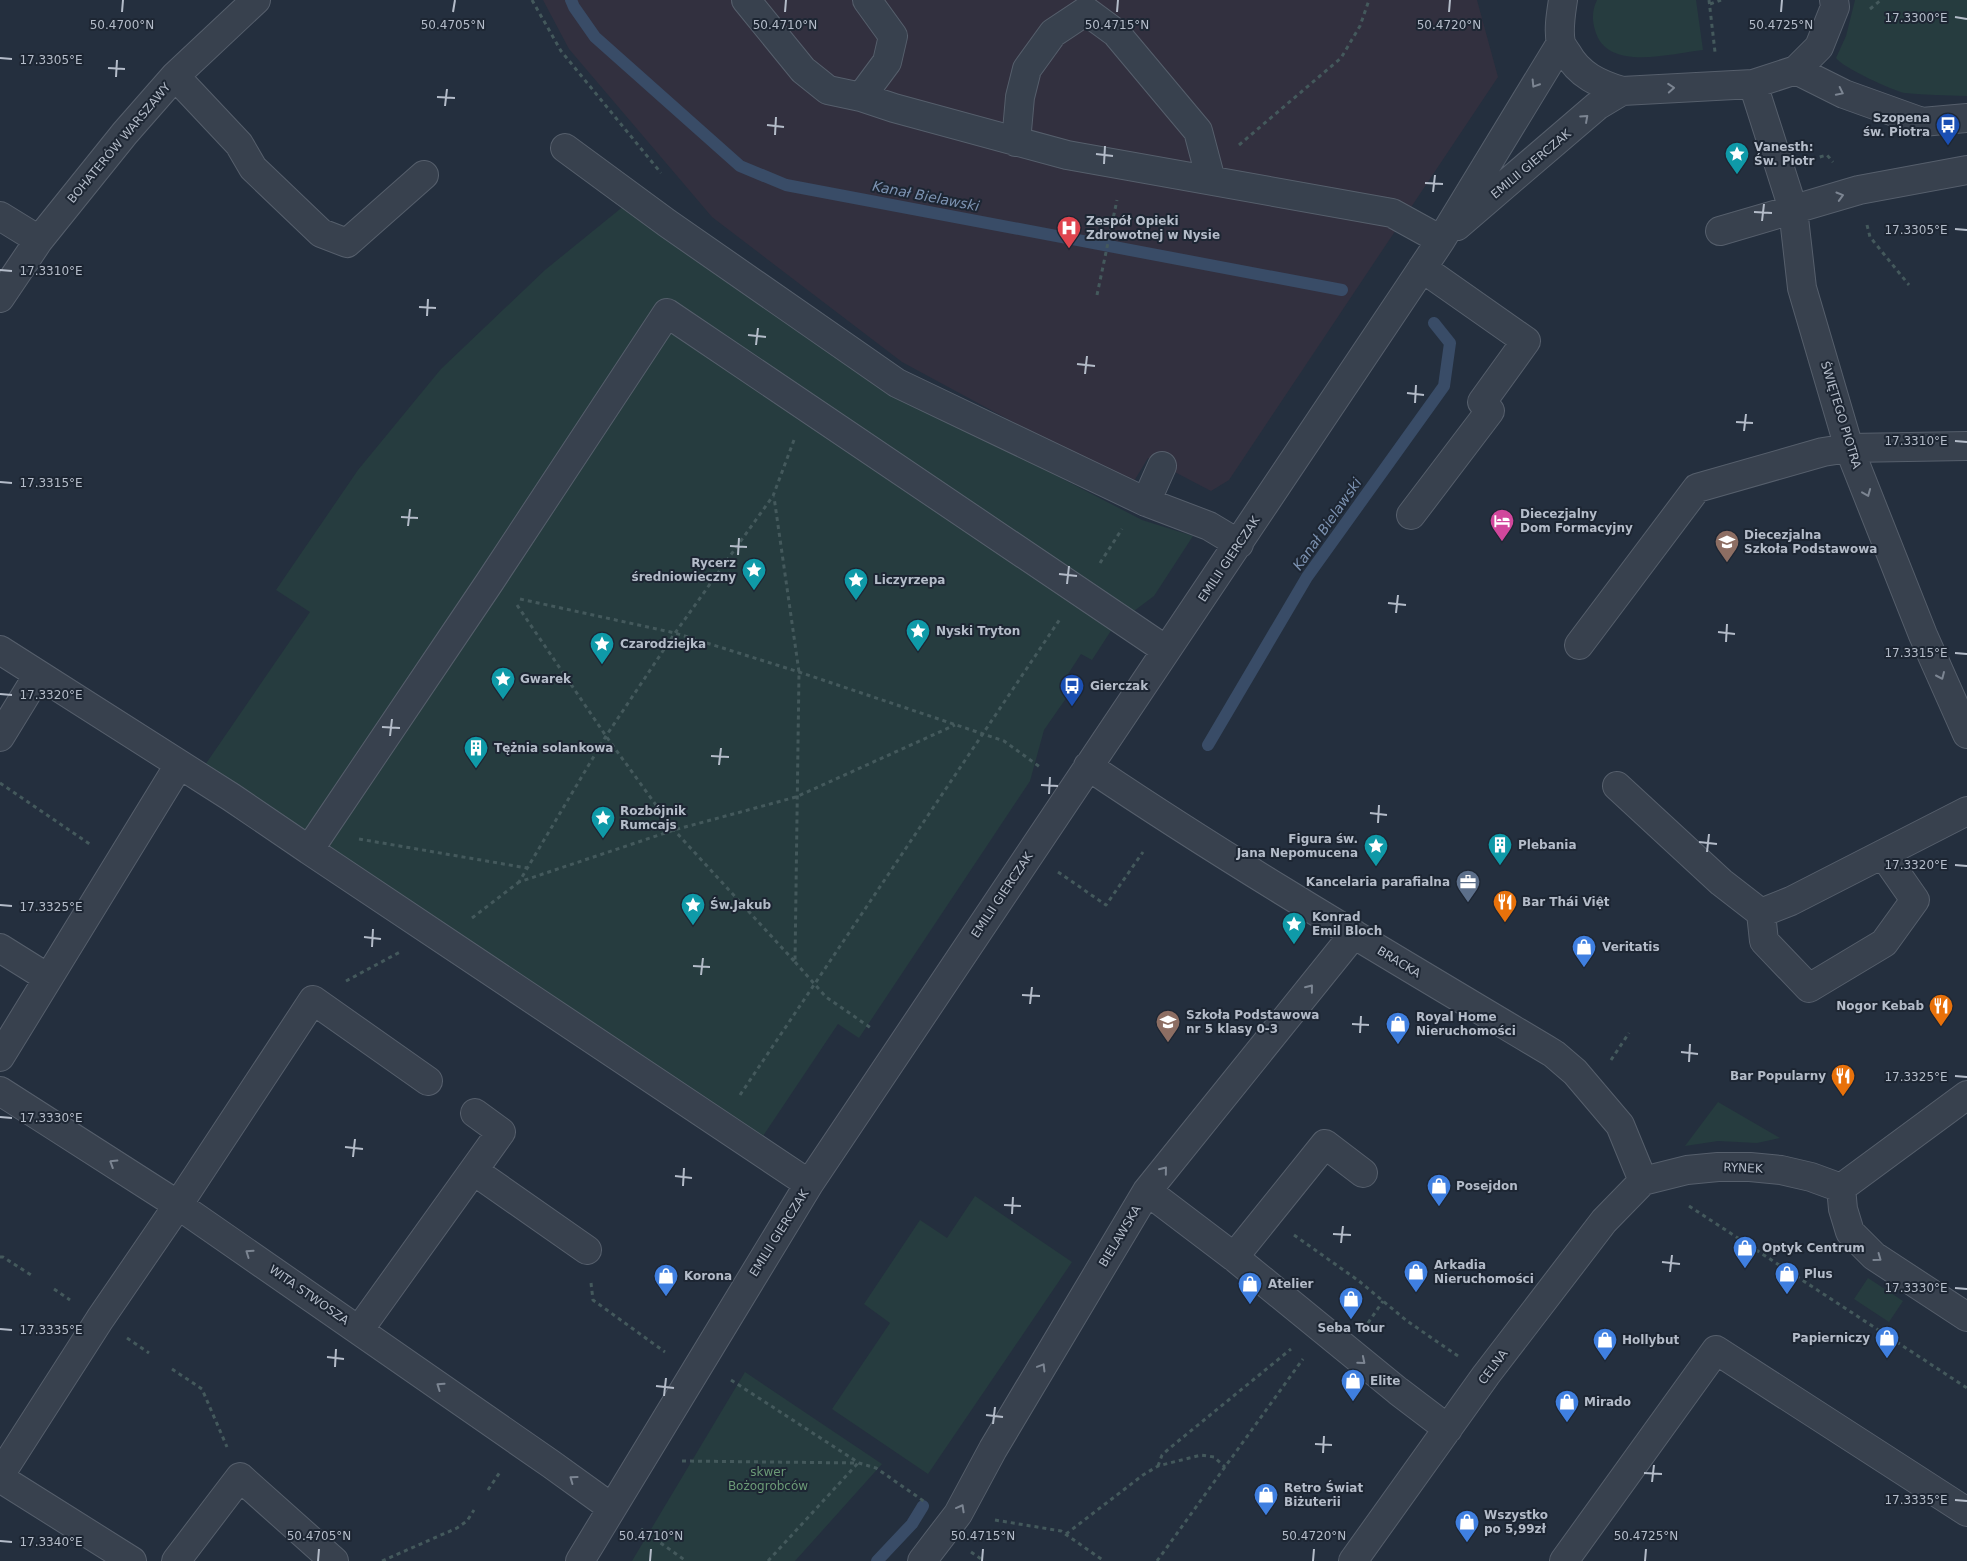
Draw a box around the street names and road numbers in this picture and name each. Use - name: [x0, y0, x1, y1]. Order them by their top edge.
- street label: BOHATERÓW WARSZAWY: [64, 79, 174, 206]
- street label: EMILII GIERCZAK: [1488, 126, 1575, 201]
- street label: ŚWIĘTEGO PIOTRA: [1818, 359, 1865, 471]
- street label: EMILII GIERCZAK: [1195, 513, 1263, 604]
- street label: EMILII GIERCZAK: [968, 849, 1036, 940]
- street label: BRACKA: [1375, 944, 1424, 981]
- street label: RYNEK: [1723, 1160, 1764, 1176]
- street label: EMILII GIERCZAK: [747, 1186, 812, 1279]
- street label: BIELAWSKA: [1096, 1202, 1144, 1269]
- street label: WITA STWOSZA: [266, 1262, 352, 1328]
- street label: CELNA: [1475, 1346, 1511, 1387]

